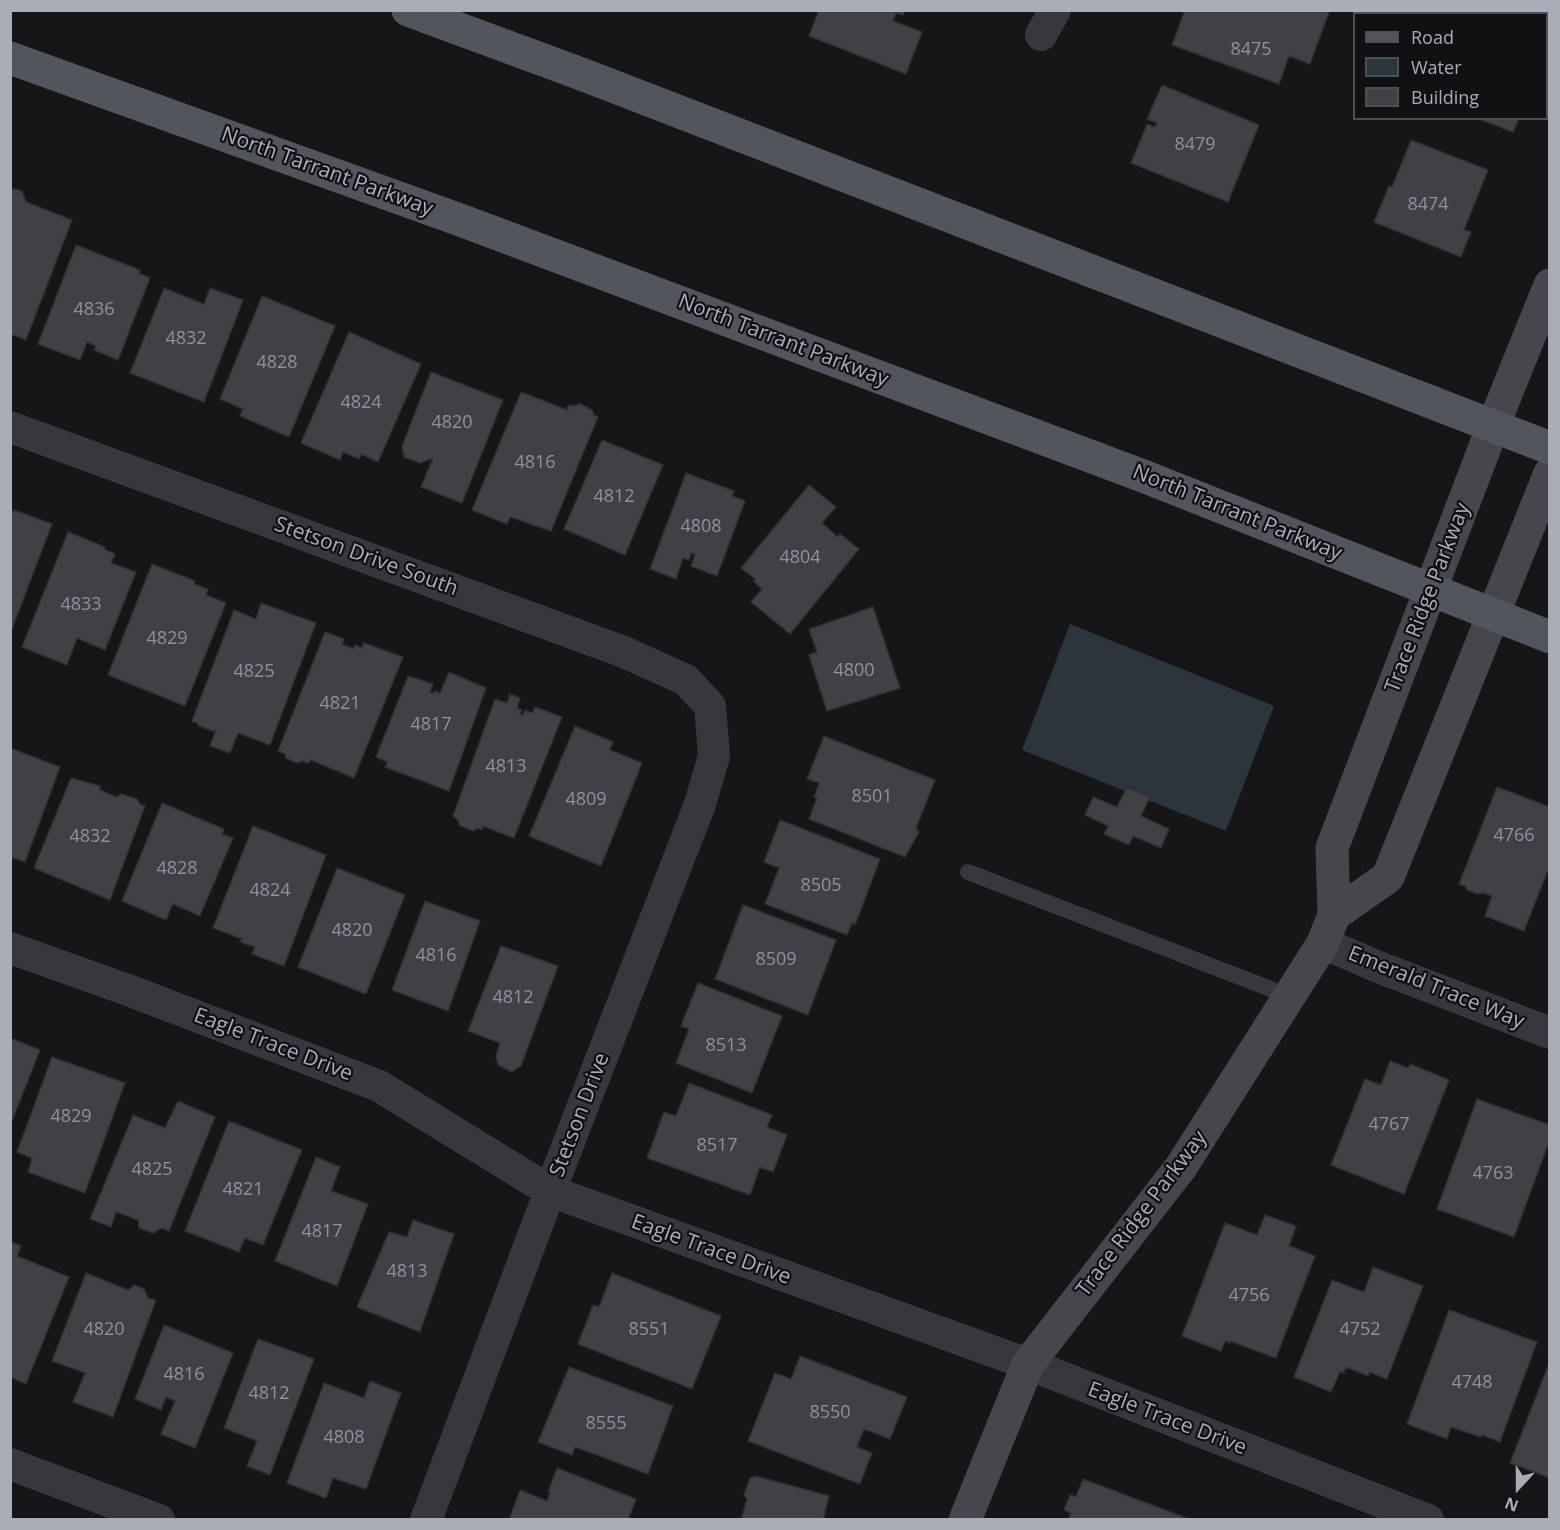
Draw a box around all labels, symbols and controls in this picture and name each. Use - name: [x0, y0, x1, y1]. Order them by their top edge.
- legend: [1353, 12, 1548, 120]
- text: Road: [1411, 25, 1454, 49]
- house number: 8475: [1230, 39, 1272, 61]
- text: Water: [1411, 55, 1462, 79]
- text: Building: [1411, 85, 1479, 109]
- street label: North Tarrant Parkway: [218, 122, 436, 222]
- house number: 8479: [1174, 134, 1216, 156]
- house number: 8474: [1407, 194, 1449, 216]
- street label: North Tarrant Parkway: [674, 289, 892, 393]
- house number: 4836: [73, 299, 115, 321]
- house number: 4832: [165, 328, 207, 350]
- house number: 4828: [256, 352, 298, 374]
- house number: 4824: [340, 392, 382, 414]
- house number: 4820: [431, 412, 473, 434]
- house number: 4816: [514, 452, 556, 474]
- street label: North Tarrant Parkway: [1129, 460, 1345, 566]
- house number: 4812: [593, 486, 635, 508]
- street label: Trace Ridge Parkway: [1380, 500, 1476, 696]
- street label: Stetson Drive South: [271, 512, 461, 602]
- house number: 4808: [680, 516, 722, 538]
- house number: 4804: [779, 547, 821, 569]
- house number: 4833: [60, 594, 102, 616]
- house number: 4829: [146, 628, 188, 650]
- house number: 4800: [833, 660, 875, 682]
- house number: 4825: [233, 661, 275, 683]
- house number: 4821: [319, 693, 361, 715]
- house number: 4817: [410, 714, 452, 736]
- house number: 4813: [485, 756, 527, 778]
- house number: 8501: [851, 786, 893, 808]
- house number: 4809: [565, 789, 607, 811]
- house number: 4766: [1493, 825, 1535, 847]
- house number: 4832: [69, 826, 111, 848]
- house number: 4828: [156, 858, 198, 880]
- house number: 8505: [800, 875, 842, 897]
- house number: 4824: [249, 880, 291, 902]
- house number: 4820: [331, 920, 373, 942]
- street label: Emerald Trace Way: [1344, 941, 1528, 1035]
- house number: 4816: [415, 945, 457, 967]
- house number: 8509: [755, 949, 797, 971]
- house number: 4812: [492, 987, 534, 1009]
- street label: Eagle Trace Drive: [190, 1003, 356, 1087]
- house number: 8513: [705, 1035, 747, 1057]
- street label: Stetson Drive: [545, 1049, 615, 1181]
- house number: 4829: [50, 1106, 92, 1128]
- house number: 4767: [1368, 1114, 1410, 1136]
- street label: Trace Ridge Parkway: [1071, 1126, 1213, 1302]
- house number: 8517: [696, 1135, 738, 1157]
- house number: 4825: [131, 1159, 173, 1181]
- house number: 4763: [1472, 1163, 1514, 1185]
- house number: 4821: [222, 1179, 264, 1201]
- street label: Eagle Trace Drive: [628, 1209, 794, 1291]
- house number: 4817: [301, 1221, 343, 1243]
- house number: 4813: [386, 1261, 428, 1283]
- house number: 4756: [1228, 1285, 1270, 1307]
- house number: 4820: [83, 1319, 125, 1341]
- house number: 8551: [628, 1319, 670, 1341]
- house number: 4752: [1339, 1319, 1381, 1341]
- house number: 4816: [163, 1364, 205, 1386]
- house number: 4748: [1451, 1372, 1493, 1394]
- street label: Eagle Trace Drive: [1084, 1377, 1250, 1461]
- house number: 4812: [248, 1383, 290, 1405]
- house number: 8550: [809, 1402, 851, 1424]
- house number: 8555: [585, 1413, 627, 1435]
- house number: 4808: [323, 1427, 365, 1449]
- north arrow: [1488, 1458, 1548, 1518]
- text: N: [1502, 1492, 1522, 1517]

